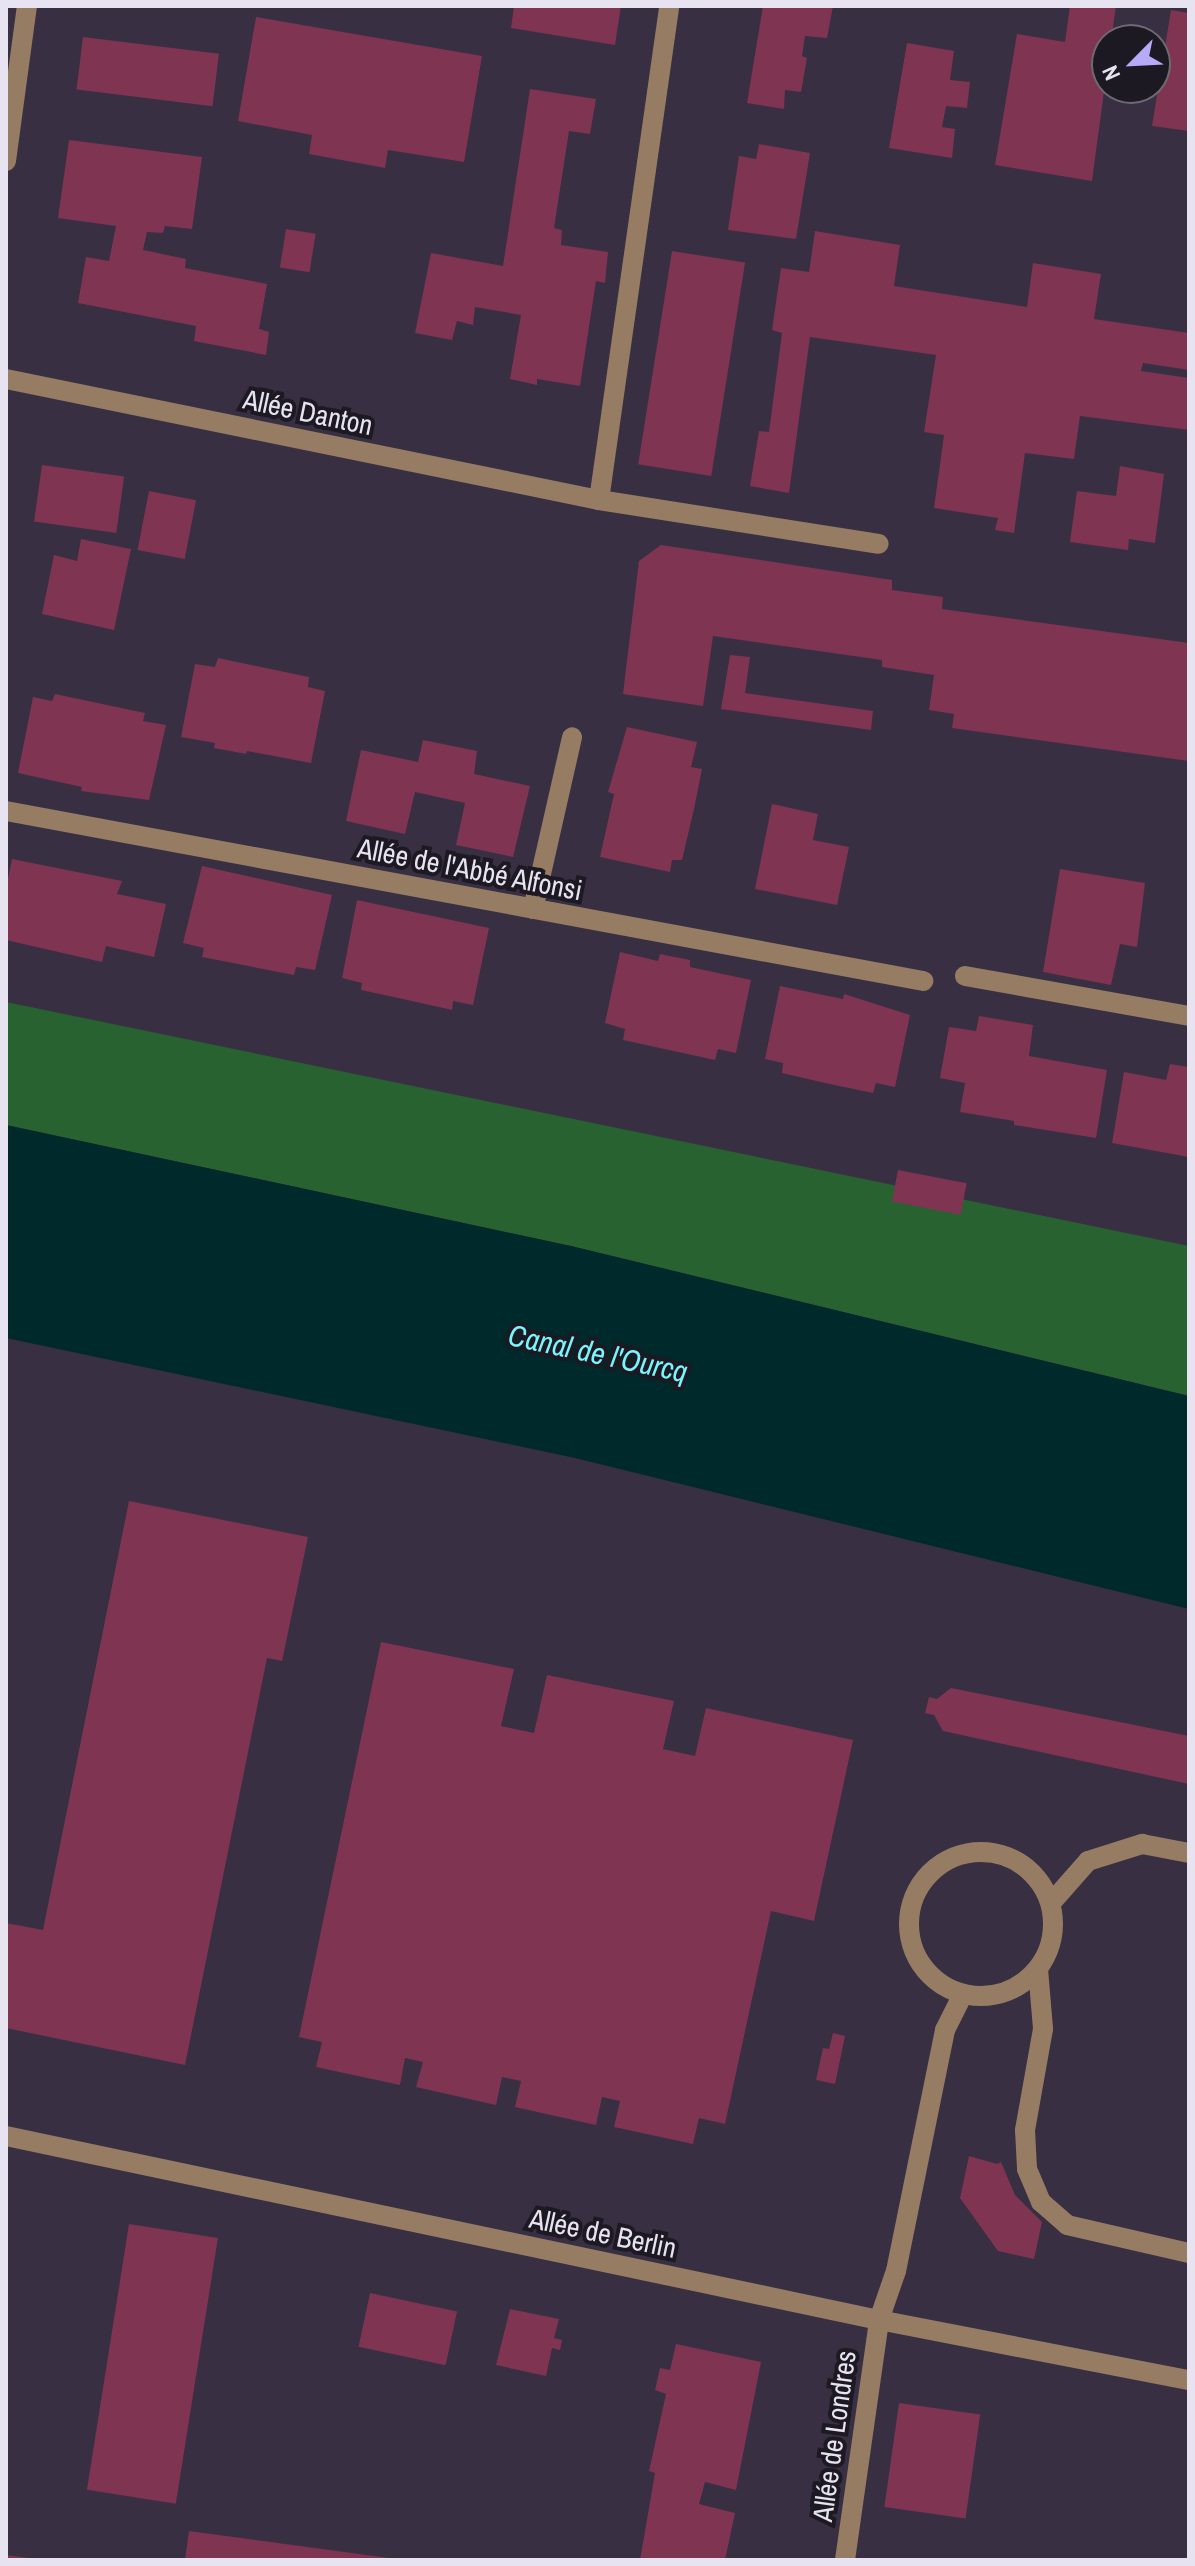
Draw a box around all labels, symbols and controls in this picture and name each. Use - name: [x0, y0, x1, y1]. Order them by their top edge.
- north arrow: [1091, 24, 1171, 104]
- text: N: [1095, 61, 1127, 85]
- street label: Allée Danton: [240, 382, 376, 442]
- street label: Allée de l'Abbé Alfonsi: [354, 831, 586, 907]
- water label: Canal de l'Ourcq: [505, 1316, 691, 1390]
- street label: Allée de Berlin: [526, 2201, 680, 2265]
- street label: Allée de Londres: [805, 2348, 863, 2524]

